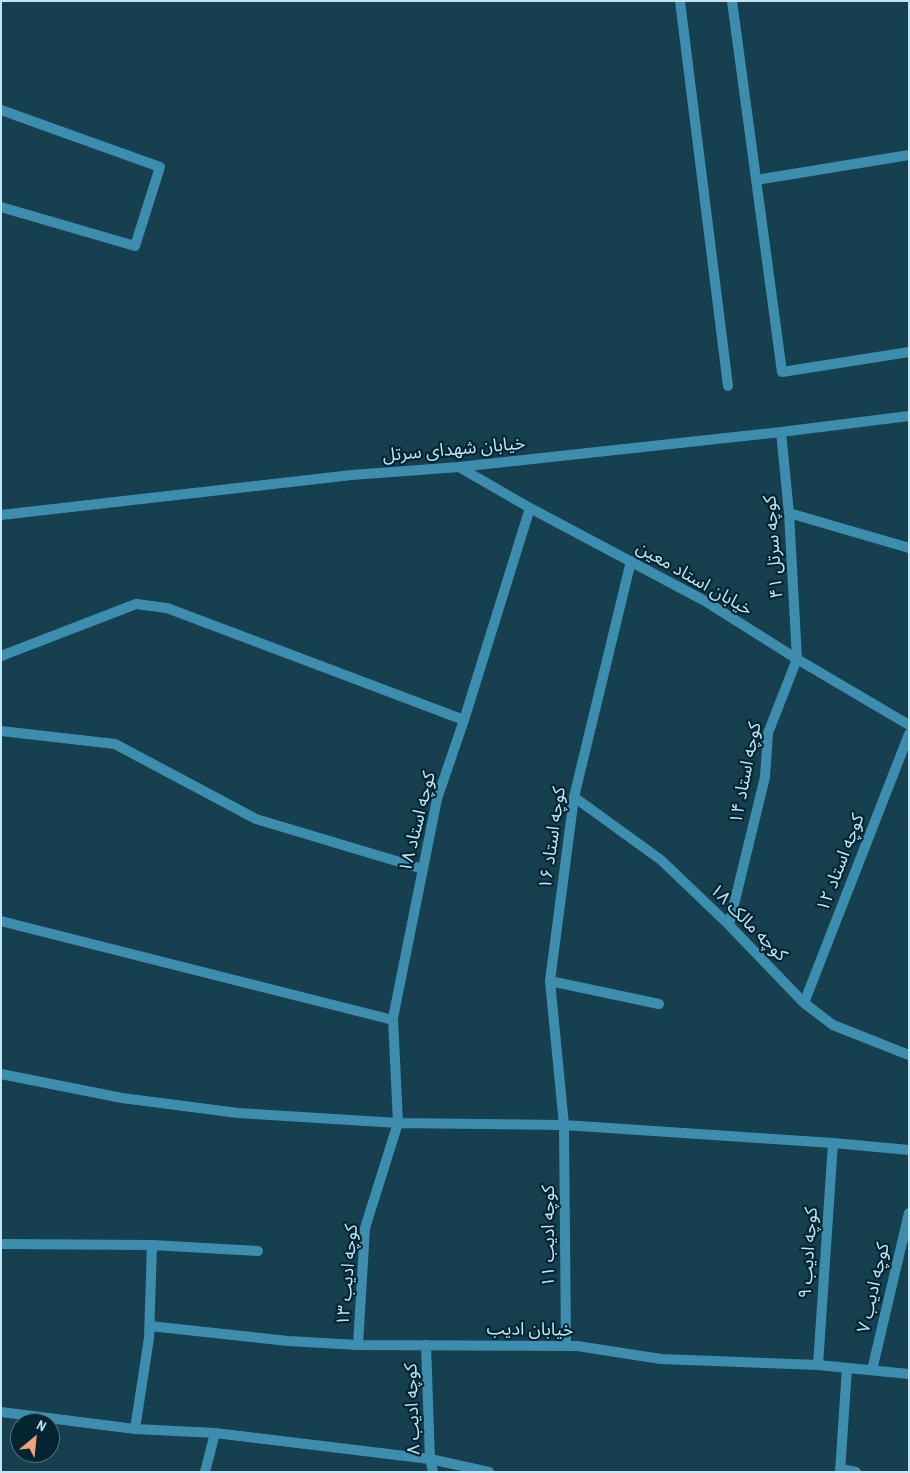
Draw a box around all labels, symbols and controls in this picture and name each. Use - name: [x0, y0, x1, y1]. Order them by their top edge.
- street label: خیابان شهدای سرتل: [382, 433, 526, 467]
- street label: کوچه سرتل ۴۱: [760, 495, 788, 599]
- street label: خیابان استاد معین: [632, 537, 756, 621]
- street label: کوچه استاد ۱۴: [726, 720, 766, 826]
- street label: کوچه استاد ۱۸: [395, 769, 441, 875]
- street label: کوچه استاد ۱۶: [535, 786, 571, 890]
- street label: کوچه استاد ۱۲: [812, 811, 870, 915]
- street label: کوچه مالک ۱۸: [705, 880, 791, 966]
- street label: کوچه ادیب ۱۱: [538, 1185, 560, 1287]
- street label: کوچه ادیب ۹: [795, 1207, 823, 1299]
- street label: کوچه ادیب ۱۳: [333, 1223, 363, 1327]
- street label: کوچه ادیب ۷: [853, 1241, 895, 1335]
- street label: خیابان ادیب: [486, 1318, 574, 1342]
- street label: کوچه ادیب ۸: [401, 1363, 425, 1455]
- north arrow: [10, 1413, 60, 1463]
- text: N: [34, 1416, 49, 1436]

